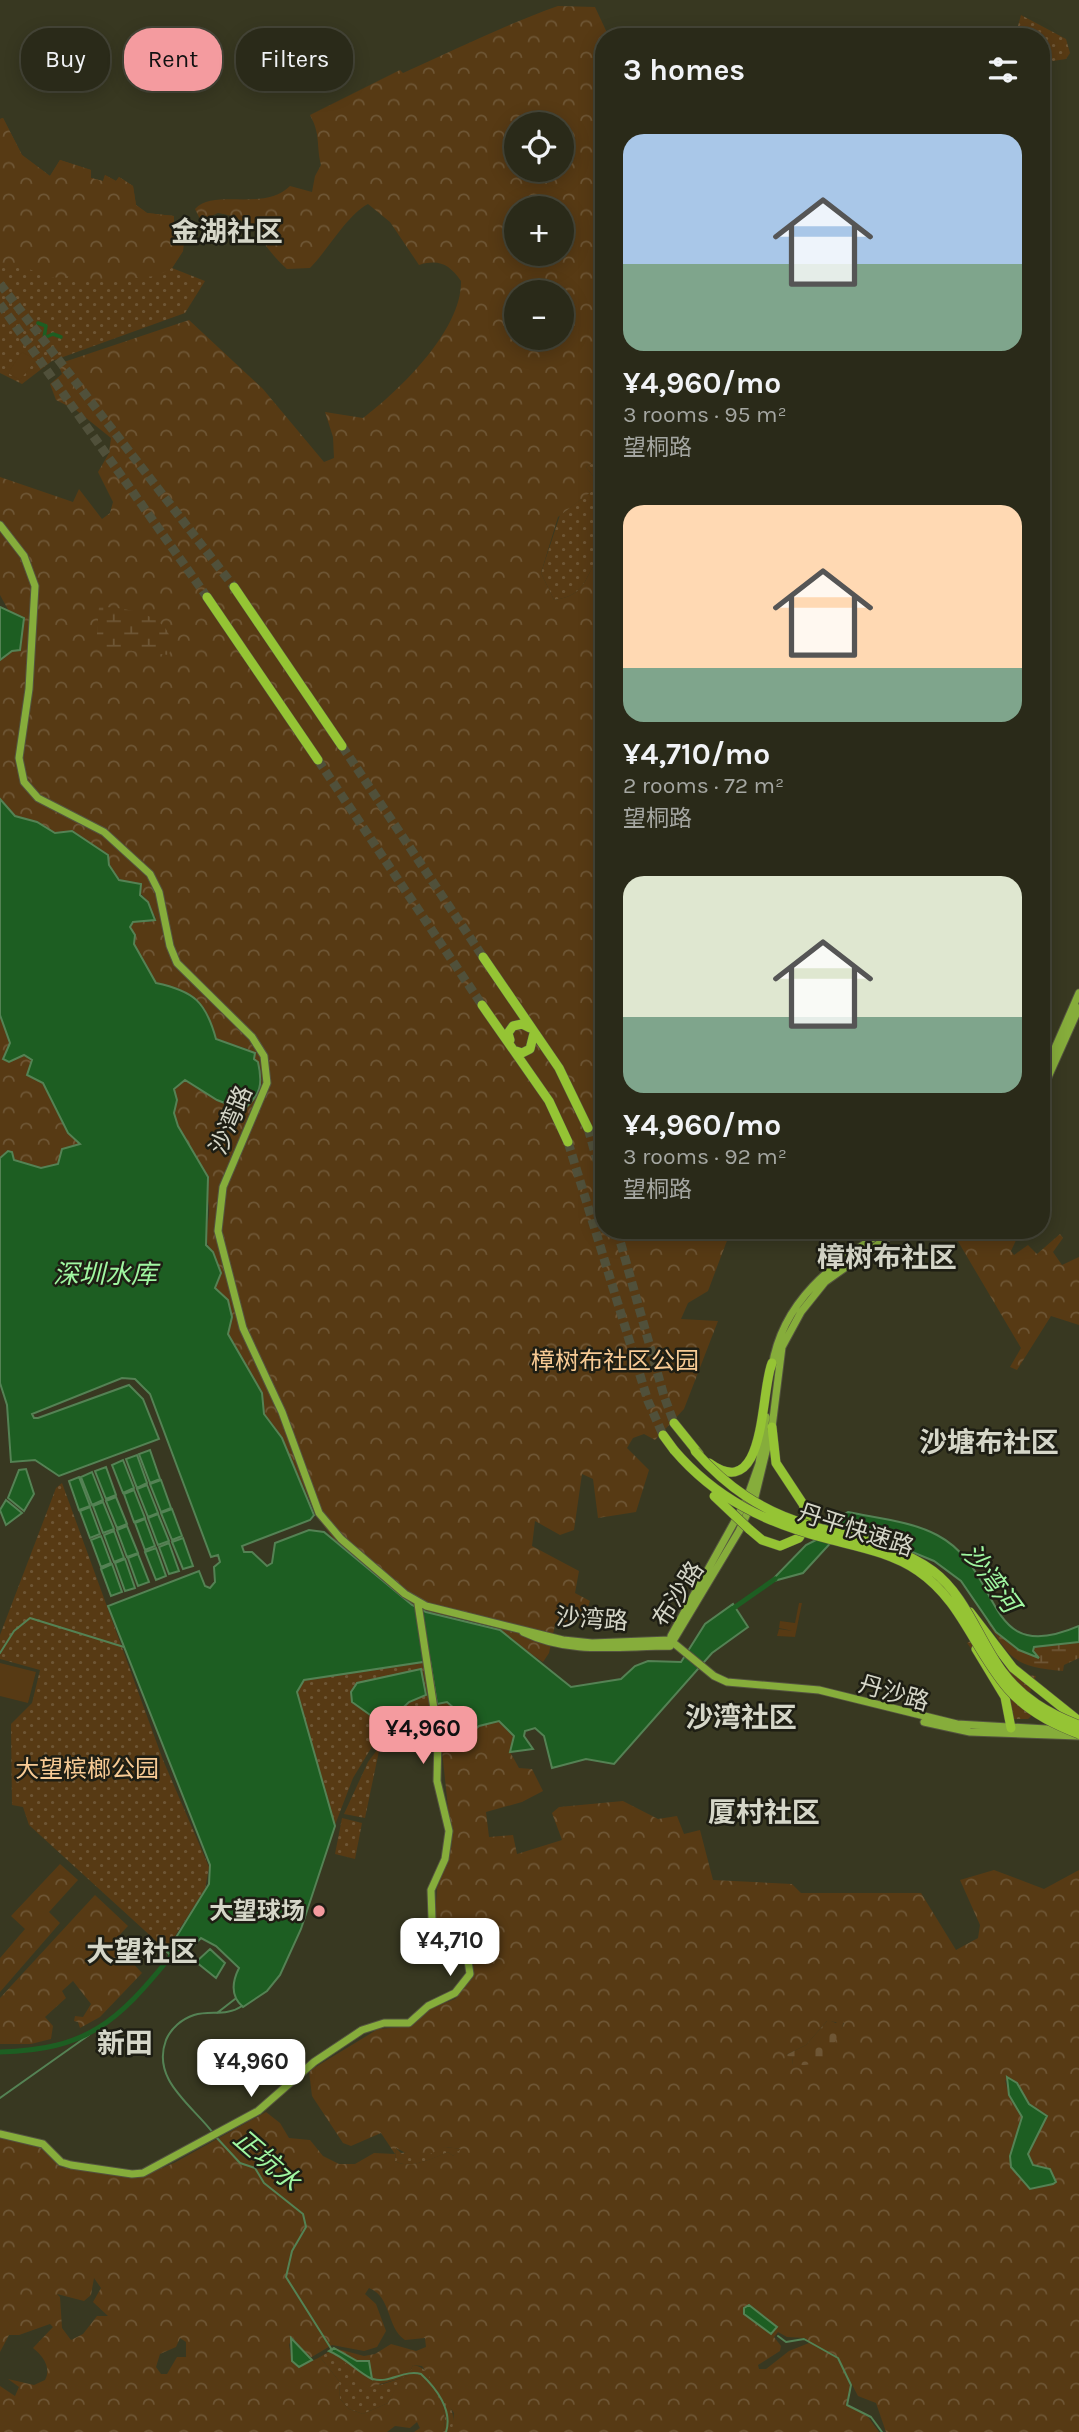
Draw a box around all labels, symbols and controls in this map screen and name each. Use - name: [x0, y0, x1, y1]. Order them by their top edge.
- chip: Buy: [21, 28, 110, 91]
- chip: Rent: [124, 28, 222, 91]
- chip: Filters: [236, 28, 353, 91]
- icon: filters: [984, 51, 1022, 89]
- text: 3 homes: [623, 52, 745, 88]
- map controls: [504, 112, 574, 350]
- button: locate: [504, 112, 574, 182]
- icon: home: [760, 179, 886, 305]
- button: +: [504, 196, 574, 266]
- district label: 金湖社区: [171, 215, 283, 248]
- button: −: [504, 280, 574, 350]
- text: ¥4,960/mo: [623, 365, 781, 401]
- text: 3 rooms · 95 m²: [623, 401, 787, 428]
- text: 望桐路: [623, 434, 692, 461]
- icon: home: [760, 550, 886, 676]
- text: ¥4,710/mo: [623, 736, 770, 772]
- text: 2 rooms · 72 m²: [623, 772, 784, 799]
- text: 望桐路: [623, 805, 692, 832]
- icon: home: [760, 921, 886, 1047]
- street label: 沙湾路: [204, 1081, 258, 1159]
- text: ¥4,960/mo: [623, 1107, 781, 1143]
- text: 3 rooms · 92 m²: [623, 1143, 787, 1170]
- text: 望桐路: [623, 1176, 692, 1203]
- district label: 樟树布社区: [817, 1241, 957, 1274]
- water label: 深圳水库: [53, 1259, 161, 1290]
- park label: 樟树布社区公园: [531, 1347, 699, 1375]
- district label: 沙塘布社区: [919, 1426, 1059, 1459]
- street label: 丹平快速路: [795, 1498, 917, 1562]
- water label: 沙湾河: [955, 1538, 1029, 1623]
- street label: 布沙路: [647, 1556, 709, 1632]
- street label: 沙湾路: [555, 1603, 629, 1635]
- street label: 丹沙路: [856, 1670, 932, 1716]
- district label: 沙湾社区: [685, 1701, 797, 1734]
- pin: ¥4,960: [366, 1706, 480, 1766]
- text: ¥4,960: [385, 1715, 461, 1742]
- park label: 大望槟榔公园: [15, 1755, 159, 1783]
- district label: 厦村社区: [708, 1796, 820, 1829]
- place label: 大望球场: [209, 1897, 305, 1925]
- marker: 大望球场: [311, 1903, 327, 1919]
- pin: ¥4,710: [393, 1918, 507, 1978]
- text: ¥4,710: [416, 1927, 484, 1954]
- district label: 大望社区: [86, 1935, 198, 1968]
- district label: 新田: [97, 2027, 153, 2060]
- pin: ¥4,960: [194, 2039, 308, 2099]
- text: ¥4,960: [213, 2048, 289, 2075]
- water label: 正坑水: [227, 2123, 307, 2198]

